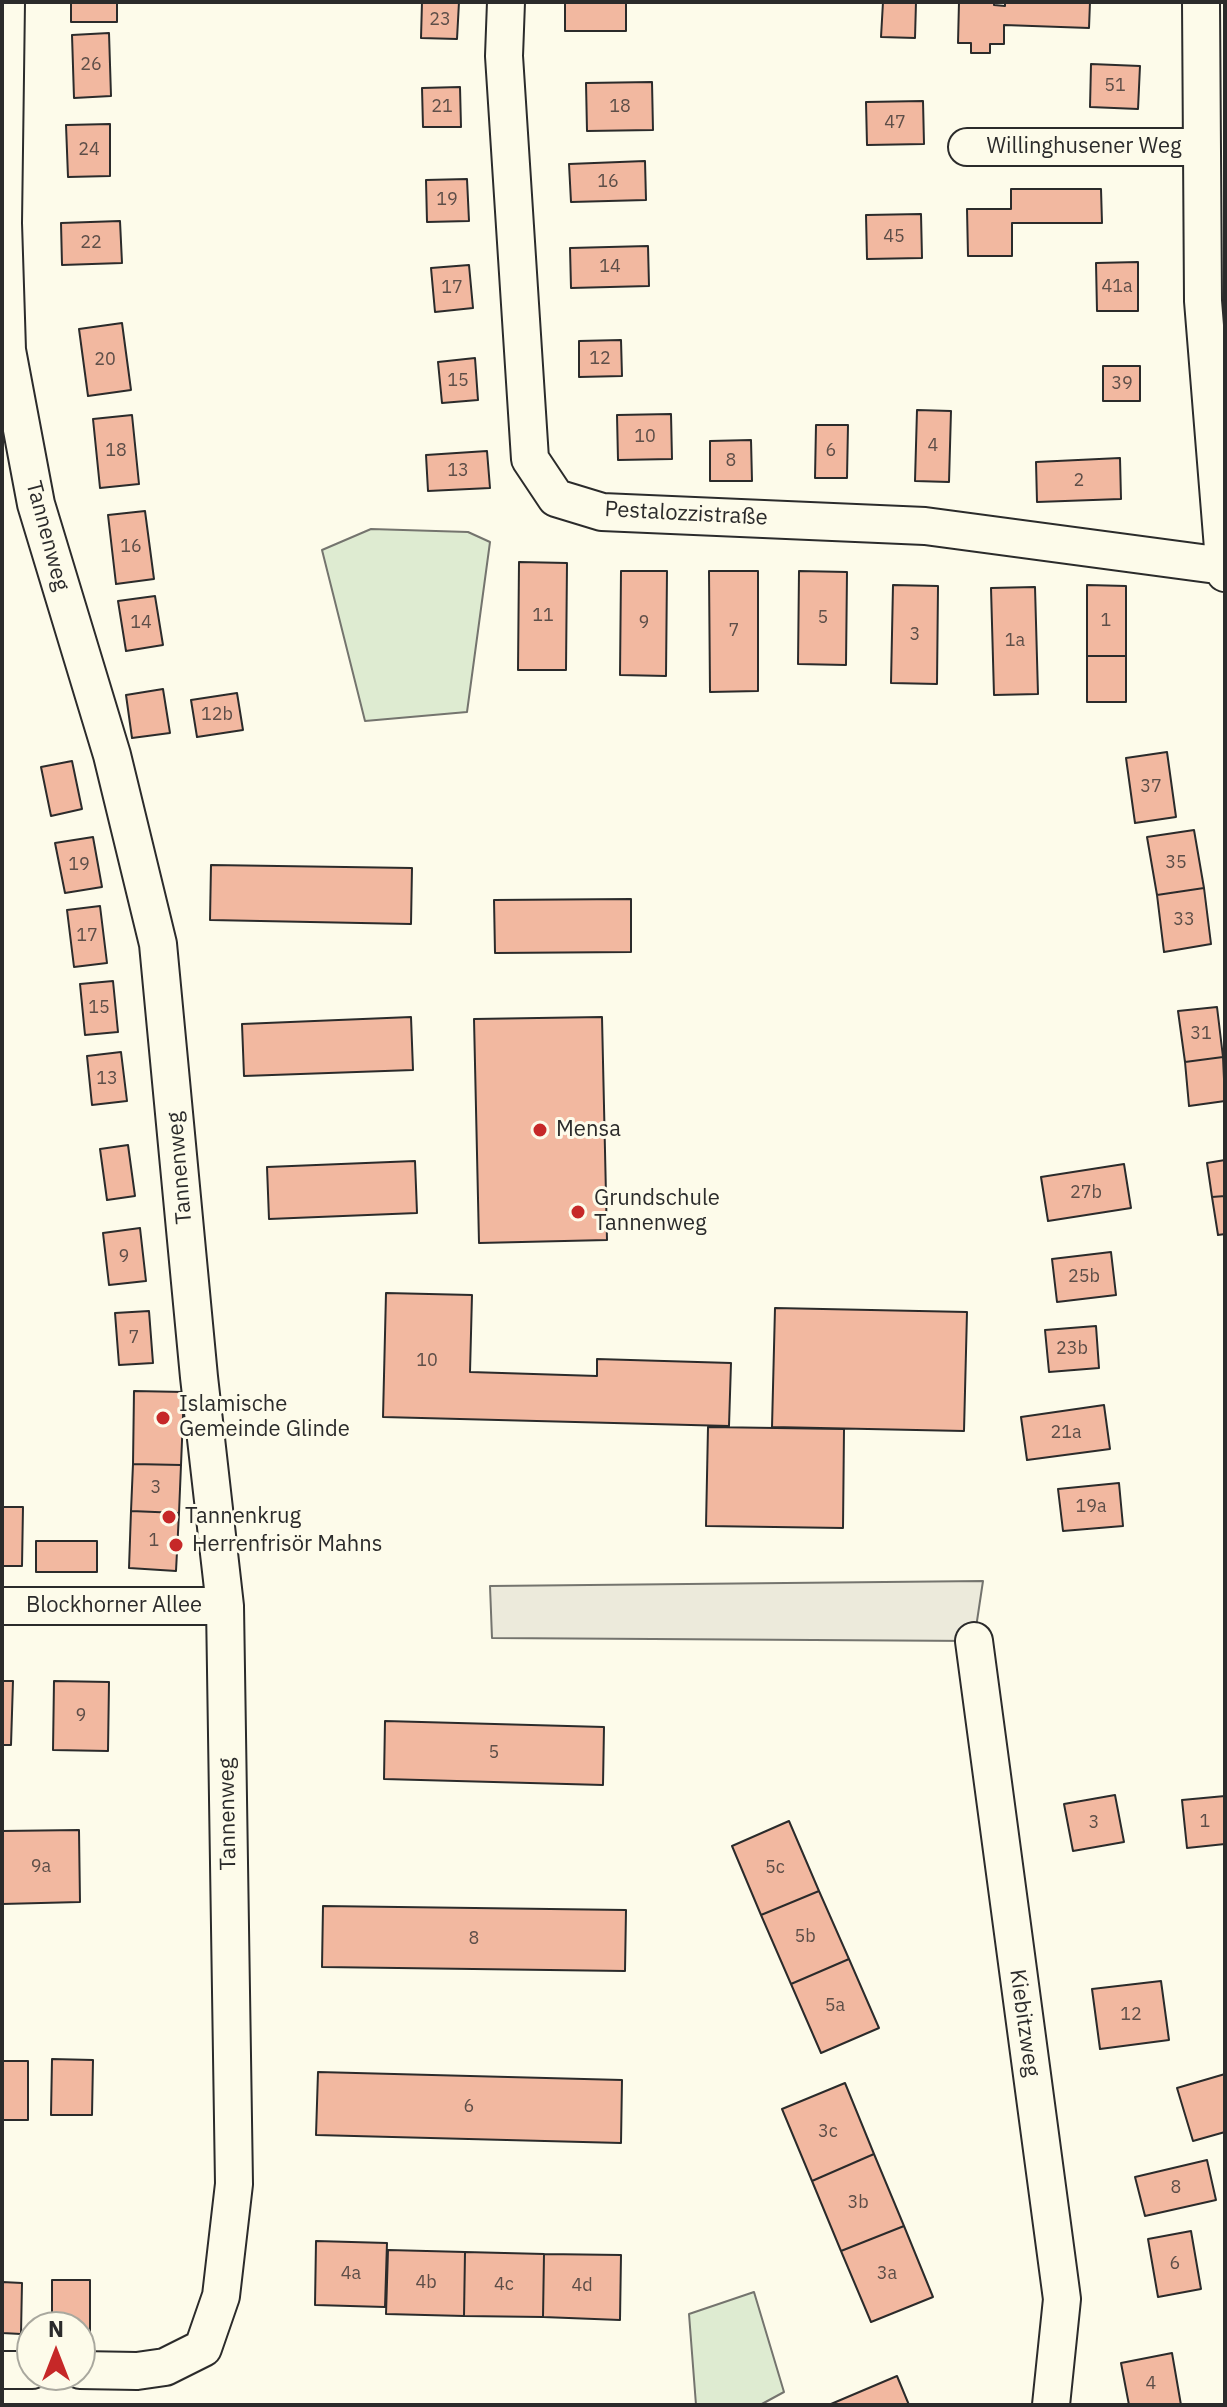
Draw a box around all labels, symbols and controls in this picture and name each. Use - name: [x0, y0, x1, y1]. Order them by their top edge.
- house number: 23: [429, 9, 451, 31]
- house number: 26: [80, 54, 102, 76]
- house number: 51: [1104, 75, 1126, 97]
- house number: 21: [431, 96, 453, 118]
- house number: 18: [609, 96, 631, 118]
- house number: 47: [884, 112, 906, 134]
- street label: Willinghusener Weg: [986, 134, 1182, 160]
- house number: 24: [78, 139, 100, 161]
- house number: 16: [597, 171, 619, 193]
- house number: 19: [436, 189, 458, 211]
- house number: 45: [883, 226, 905, 248]
- house number: 22: [80, 232, 102, 254]
- house number: 14: [599, 256, 621, 278]
- house number: 41a: [1101, 276, 1133, 298]
- house number: 17: [441, 277, 463, 299]
- house number: 12: [589, 348, 611, 370]
- house number: 20: [94, 349, 116, 371]
- house number: 15: [447, 370, 469, 392]
- house number: 39: [1111, 373, 1133, 395]
- house number: 10: [634, 426, 656, 448]
- house number: 4: [928, 435, 938, 457]
- house number: 18: [105, 440, 127, 462]
- house number: 6: [826, 440, 836, 462]
- house number: 8: [726, 450, 736, 472]
- house number: 13: [447, 460, 469, 482]
- house number: 2: [1074, 470, 1084, 492]
- street label: Tannenweg: [20, 478, 74, 594]
- street label: Pestalozzistraße: [604, 497, 768, 531]
- house number: 16: [120, 536, 142, 558]
- house number: 11: [532, 605, 554, 627]
- house number: 5: [818, 607, 828, 629]
- house number: 1: [1101, 610, 1111, 632]
- house number: 14: [130, 612, 152, 634]
- house number: 9: [639, 612, 649, 634]
- house number: 7: [729, 620, 739, 642]
- house number: 3: [910, 624, 920, 646]
- house number: 1a: [1005, 630, 1025, 652]
- house number: 12b: [201, 704, 233, 726]
- house number: 37: [1140, 776, 1162, 798]
- house number: 35: [1165, 852, 1187, 874]
- house number: 19: [68, 854, 90, 876]
- house number: 33: [1173, 909, 1195, 931]
- house number: 17: [76, 925, 98, 947]
- house number: 15: [88, 997, 110, 1019]
- house number: 31: [1190, 1023, 1212, 1045]
- house number: 13: [96, 1068, 118, 1090]
- street label: Tannenweg: [162, 1111, 198, 1225]
- place label: Mensa: [556, 1117, 621, 1143]
- marker: Mensa: [531, 1121, 549, 1139]
- house number: 27b: [1070, 1182, 1102, 1204]
- place label: Grundschule Tannenweg: [594, 1186, 720, 1238]
- marker: Grundschule Tannenweg: [569, 1203, 587, 1221]
- house number: 9: [119, 1246, 129, 1268]
- house number: 25b: [1068, 1266, 1100, 1288]
- house number: 7: [129, 1327, 139, 1349]
- house number: 23b: [1056, 1338, 1088, 1360]
- house number: 10: [416, 1350, 438, 1372]
- place label: Islamische Gemeinde Glinde: [179, 1392, 350, 1444]
- marker: Islamische Gemeinde Glinde: [154, 1409, 172, 1427]
- house number: 21a: [1050, 1422, 1082, 1444]
- house number: 3: [151, 1477, 161, 1499]
- house number: 19a: [1075, 1496, 1107, 1518]
- place label: Tannenkrug: [185, 1504, 301, 1530]
- marker: Tannenkrug: [160, 1508, 178, 1526]
- house number: 1: [149, 1530, 159, 1552]
- place label: Herrenfrisör Mahns: [192, 1532, 383, 1558]
- marker: Herrenfrisör Mahns: [167, 1536, 185, 1554]
- street label: Blockhorner Allee: [26, 1593, 202, 1619]
- house number: 9: [76, 1705, 86, 1727]
- house number: 5: [489, 1742, 499, 1764]
- street label: Tannenweg: [214, 1757, 242, 1871]
- house number: 1: [1200, 1811, 1210, 1833]
- house number: 3: [1089, 1812, 1099, 1834]
- house number: 9a: [31, 1856, 51, 1878]
- house number: 5c: [765, 1857, 785, 1879]
- house number: 5b: [794, 1926, 816, 1948]
- house number: 8: [469, 1928, 479, 1950]
- street label: Kiebitzweg: [1003, 1968, 1045, 2078]
- house number: 5a: [825, 1995, 845, 2017]
- house number: 12: [1120, 2004, 1142, 2026]
- house number: 6: [464, 2096, 474, 2118]
- house number: 3c: [818, 2121, 838, 2143]
- house number: 8: [1171, 2177, 1181, 2199]
- house number: 3b: [847, 2192, 869, 2214]
- house number: 6: [1170, 2253, 1180, 2275]
- house number: 4a: [341, 2263, 361, 2285]
- house number: 3a: [877, 2263, 897, 2285]
- house number: 4b: [415, 2272, 437, 2294]
- house number: 4c: [494, 2274, 514, 2296]
- house number: 4d: [571, 2275, 593, 2297]
- north arrow: [16, 2311, 96, 2391]
- text: N: [48, 2314, 64, 2343]
- house number: 4: [1146, 2373, 1156, 2395]

